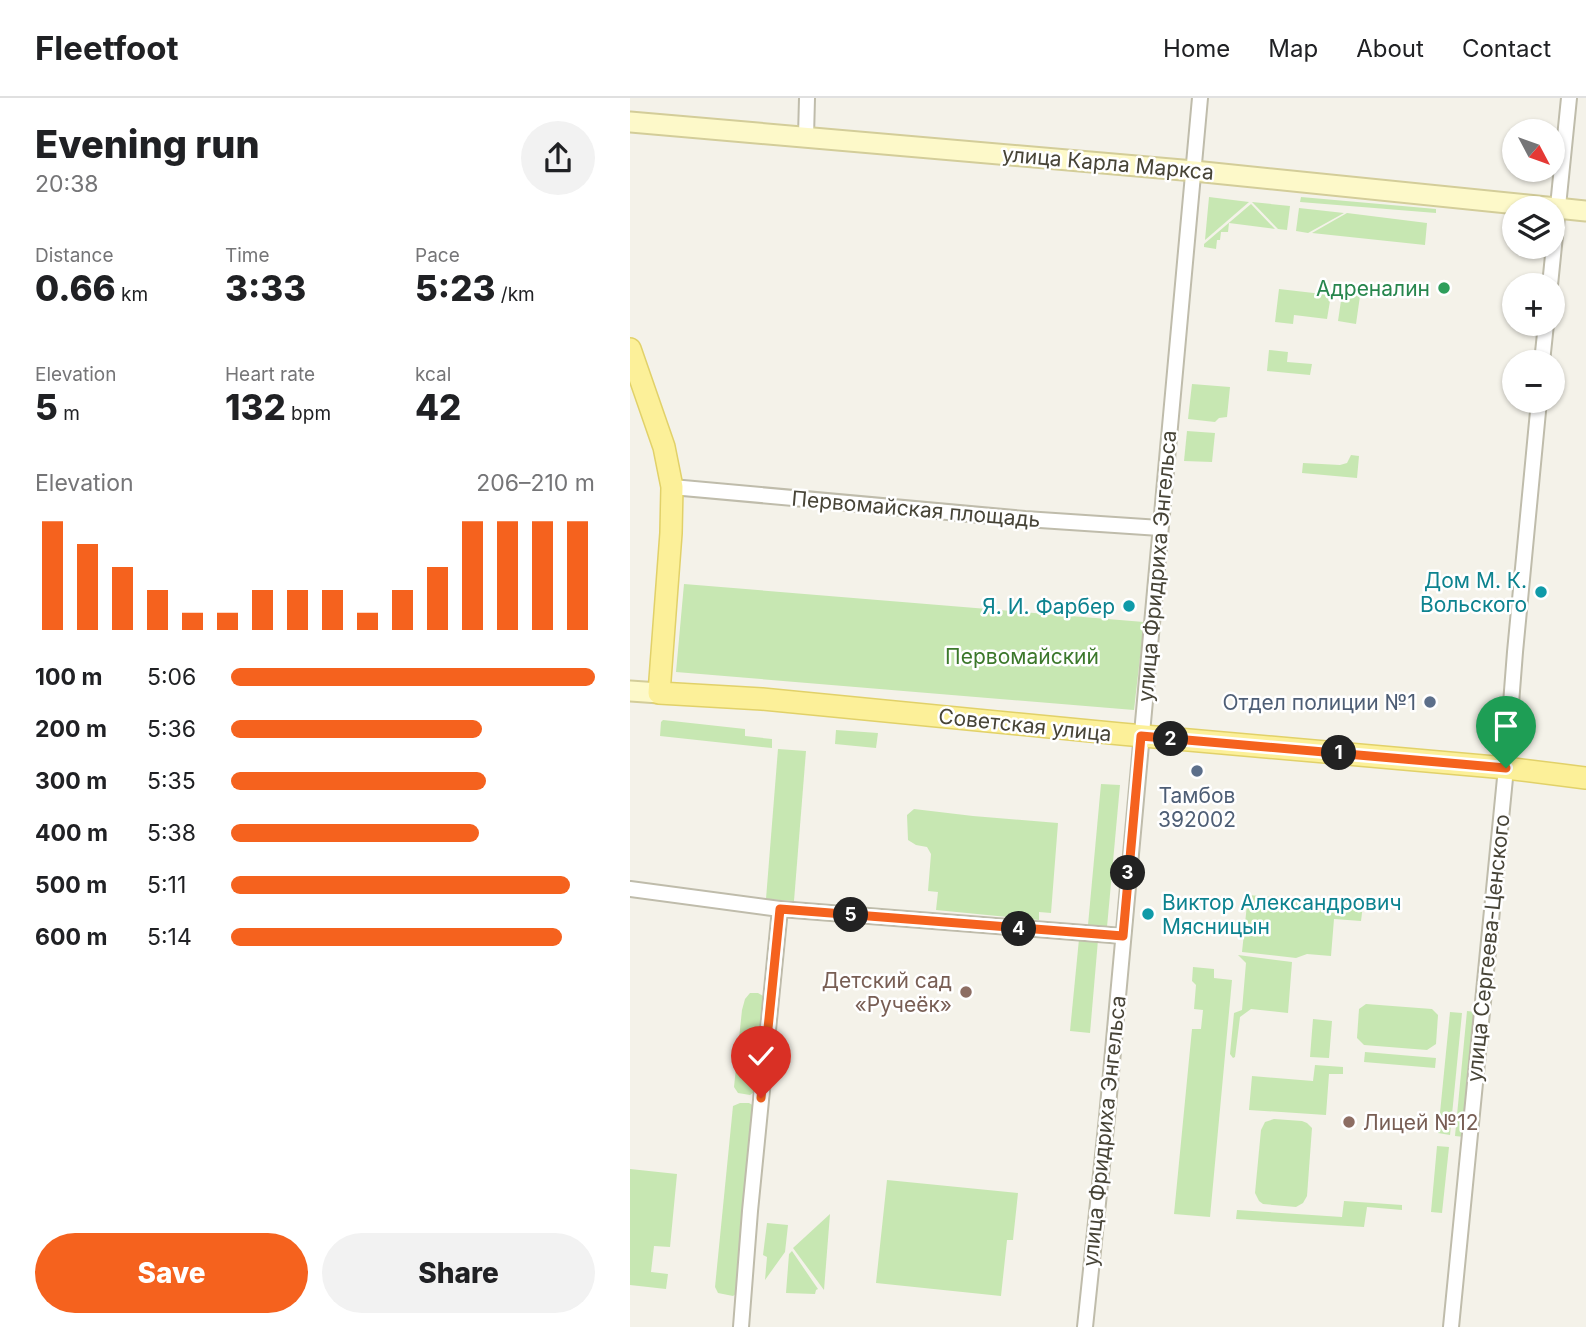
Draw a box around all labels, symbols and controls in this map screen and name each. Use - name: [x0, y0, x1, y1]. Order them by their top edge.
- text: Fleetfoot: [35, 28, 179, 68]
- text: Home: [1163, 34, 1230, 63]
- text: Map: [1268, 34, 1318, 63]
- text: About: [1356, 34, 1424, 63]
- text: Contact: [1462, 34, 1551, 63]
- north arrow: [1502, 119, 1564, 182]
- map controls: [1502, 119, 1565, 413]
- text: Evening run: [35, 121, 260, 167]
- button: share: [521, 121, 595, 195]
- street label: улица Карла Маркса: [1001, 141, 1215, 185]
- text: 20:38: [35, 170, 99, 198]
- button: layers: [1502, 196, 1565, 259]
- text: Distance: [35, 244, 113, 267]
- text: Time: [225, 244, 270, 267]
- text: Pace: [415, 244, 460, 267]
- text: 0.66: [35, 267, 116, 309]
- text: 3:33: [225, 267, 306, 309]
- text: 5:23: [415, 267, 495, 309]
- button: +: [1502, 273, 1565, 336]
- place label: Адреналин: [1316, 276, 1430, 301]
- marker: Адреналин: [1436, 280, 1452, 296]
- text: km: [116, 283, 148, 306]
- text: /km: [495, 283, 535, 306]
- button: −: [1502, 350, 1565, 413]
- text: Elevation: [35, 363, 116, 386]
- text: Heart rate: [225, 363, 315, 386]
- text: kcal: [415, 363, 451, 386]
- text: 5: [35, 386, 58, 428]
- text: 132: [225, 386, 286, 428]
- text: 42: [415, 386, 461, 428]
- text: m: [58, 402, 80, 425]
- text: bpm: [286, 402, 331, 425]
- street label: улица Фридриха Энгельса: [1133, 429, 1181, 703]
- text: Elevation: [35, 469, 134, 497]
- text: 206–210 m: [476, 469, 595, 497]
- street label: Первомайская площадь: [791, 486, 1041, 532]
- place label: Дом М. К. Вольского: [1420, 568, 1527, 617]
- marker: Дом М. К. Вольского: [1533, 584, 1549, 600]
- place label: Я. И. Фарбер: [982, 594, 1115, 619]
- marker: Я. И. Фарбер: [1121, 598, 1137, 614]
- park label: Первомайский: [945, 644, 1099, 669]
- text: 100 m: [35, 663, 102, 691]
- text: 5:06: [147, 663, 196, 691]
- place label: Отдел полиции №1: [1223, 690, 1416, 715]
- marker: Отдел полиции №1: [1422, 694, 1438, 710]
- pin: [1476, 696, 1536, 768]
- street label: Советская улица: [937, 703, 1113, 747]
- icon: arrive: [1487, 707, 1525, 745]
- text: 200 m: [35, 715, 107, 743]
- text: 5:36: [147, 715, 196, 743]
- pin: 2: [1154, 722, 1188, 756]
- text: 2: [1165, 727, 1176, 750]
- pin: 1: [1322, 736, 1356, 770]
- text: 1: [1334, 741, 1343, 764]
- marker: Тамбов 392002: [1189, 763, 1205, 779]
- text: 300 m: [35, 767, 107, 795]
- text: 5:35: [147, 767, 196, 795]
- place label: Тамбов 392002: [1158, 783, 1236, 832]
- street label: улица Сергеева-Ценского: [1461, 813, 1515, 1083]
- text: 400 m: [35, 819, 108, 847]
- text: 5:38: [147, 819, 196, 847]
- pin: 3: [1110, 856, 1146, 890]
- text: 3: [1121, 861, 1134, 884]
- text: 500 m: [35, 871, 107, 899]
- text: 5:11: [147, 871, 186, 899]
- place label: Виктор Александрович Мясницын: [1162, 890, 1402, 939]
- pin: 5: [834, 898, 868, 932]
- text: 5: [844, 903, 857, 926]
- marker: Виктор Александрович Мясницын: [1140, 906, 1156, 922]
- pin: 4: [1002, 912, 1036, 946]
- text: 4: [1012, 917, 1025, 940]
- text: 600 m: [35, 923, 107, 951]
- text: 5:14: [147, 923, 192, 951]
- place label: Детский сад «Ручеёк»: [822, 968, 952, 1017]
- marker: Детский сад «Ручеёк»: [958, 984, 974, 1000]
- street label: улица Фридриха Энгельса: [1077, 994, 1131, 1268]
- pin: [731, 1026, 791, 1098]
- icon: check: [742, 1037, 780, 1075]
- place label: Лицей №12: [1363, 1110, 1479, 1135]
- marker: Лицей №12: [1341, 1114, 1357, 1130]
- button: Save: [35, 1233, 308, 1313]
- button: Share: [322, 1233, 595, 1313]

